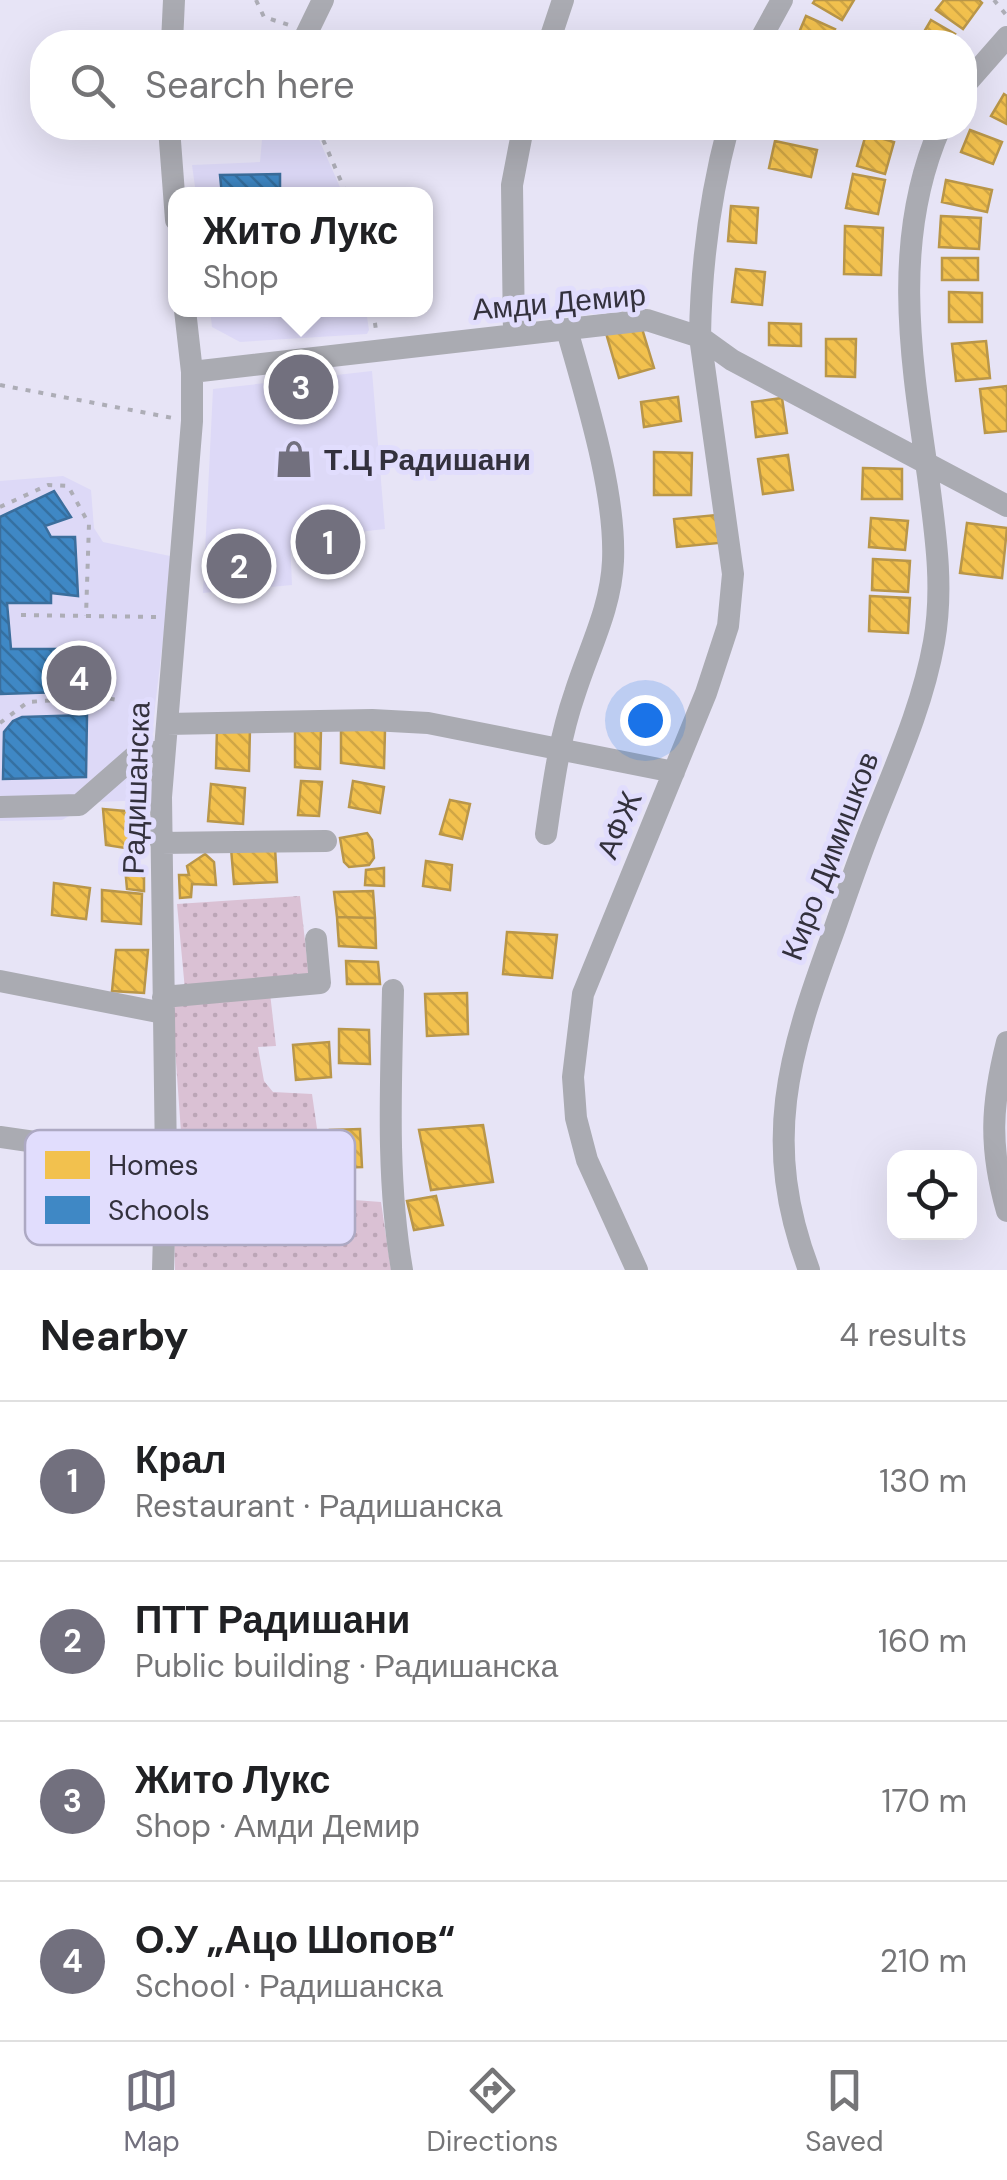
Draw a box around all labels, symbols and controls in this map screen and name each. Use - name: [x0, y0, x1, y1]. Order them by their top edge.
- search box: [30, 30, 977, 140]
- icon: search: [65, 58, 120, 113]
- text: Search here: [145, 60, 355, 110]
- popup: [168, 187, 433, 317]
- text: Жито Лукс: [203, 206, 398, 256]
- text: Shop: [203, 256, 279, 298]
- street label: Амди Демир: [471, 275, 647, 329]
- pin: 3: [268, 350, 334, 424]
- shop icon: Т.Ц Радишани: [273, 438, 315, 480]
- place label: Т.Ц Радишани: [324, 440, 531, 479]
- pin: 1: [296, 504, 360, 580]
- pin: 2: [206, 528, 272, 604]
- pin: 4: [46, 640, 112, 716]
- your location: [620, 695, 671, 746]
- street label: Радишанска: [113, 701, 159, 875]
- street label: Киро Димишков: [772, 746, 888, 966]
- street label: АФЖ: [587, 785, 651, 865]
- legend: [25, 1130, 355, 1245]
- text: Homes: [108, 1147, 199, 1184]
- map controls: [887, 1150, 977, 1240]
- button: locate: [887, 1150, 977, 1240]
- text: Schools: [108, 1192, 210, 1229]
- text: Nearby: [40, 1308, 189, 1363]
- text: 4 results: [840, 1314, 967, 1356]
- text: Крал: [135, 1435, 227, 1485]
- text: 1: [67, 1460, 78, 1502]
- text: 130 m: [879, 1460, 967, 1502]
- text: Restaurant · Радишанска: [135, 1485, 503, 1527]
- text: ПТТ Радишани: [135, 1595, 410, 1645]
- text: 2: [63, 1620, 82, 1662]
- text: 160 m: [878, 1620, 967, 1662]
- text: Public building · Радишанска: [135, 1645, 558, 1687]
- text: Жито Лукс: [135, 1755, 330, 1805]
- text: 3: [63, 1780, 82, 1822]
- text: 170 m: [881, 1780, 967, 1822]
- text: Shop · Амди Демир: [135, 1805, 420, 1847]
- text: О.У „Ацо Шопов“: [135, 1915, 455, 1965]
- text: 4: [62, 1940, 83, 1982]
- text: 210 m: [880, 1940, 967, 1982]
- text: School · Радишанска: [135, 1965, 443, 2007]
- tab: Map: [123, 2063, 180, 2160]
- tab: Directions: [427, 2063, 558, 2160]
- tab: Saved: [805, 2063, 884, 2160]

